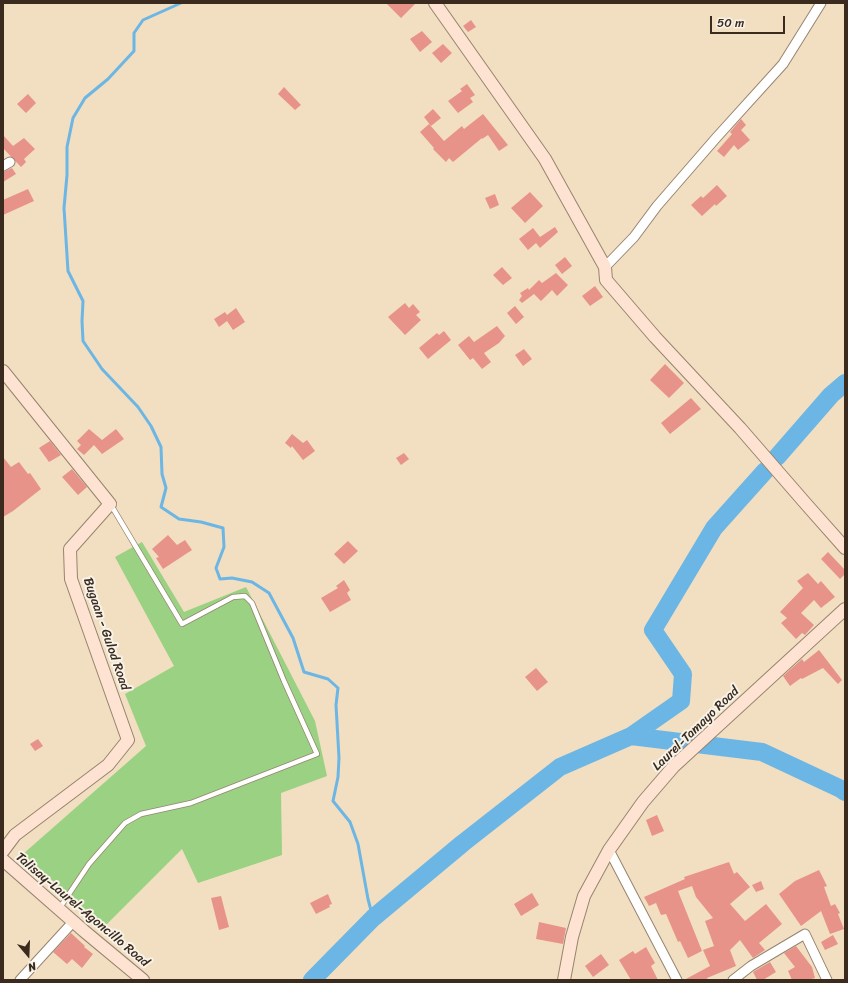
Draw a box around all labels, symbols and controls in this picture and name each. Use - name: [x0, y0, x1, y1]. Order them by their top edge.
- scale bar: [712, 8, 787, 34]
- text: 50 m: [717, 12, 744, 34]
- street label: Bugaan - Gulod Road: [79, 576, 133, 692]
- street label: Laurel-Tamayo Road: [649, 684, 743, 774]
- street label: Talisay-Laurel-Agoncillo Road: [12, 849, 152, 971]
- north arrow: [8, 935, 48, 975]
- text: N: [25, 957, 39, 977]

